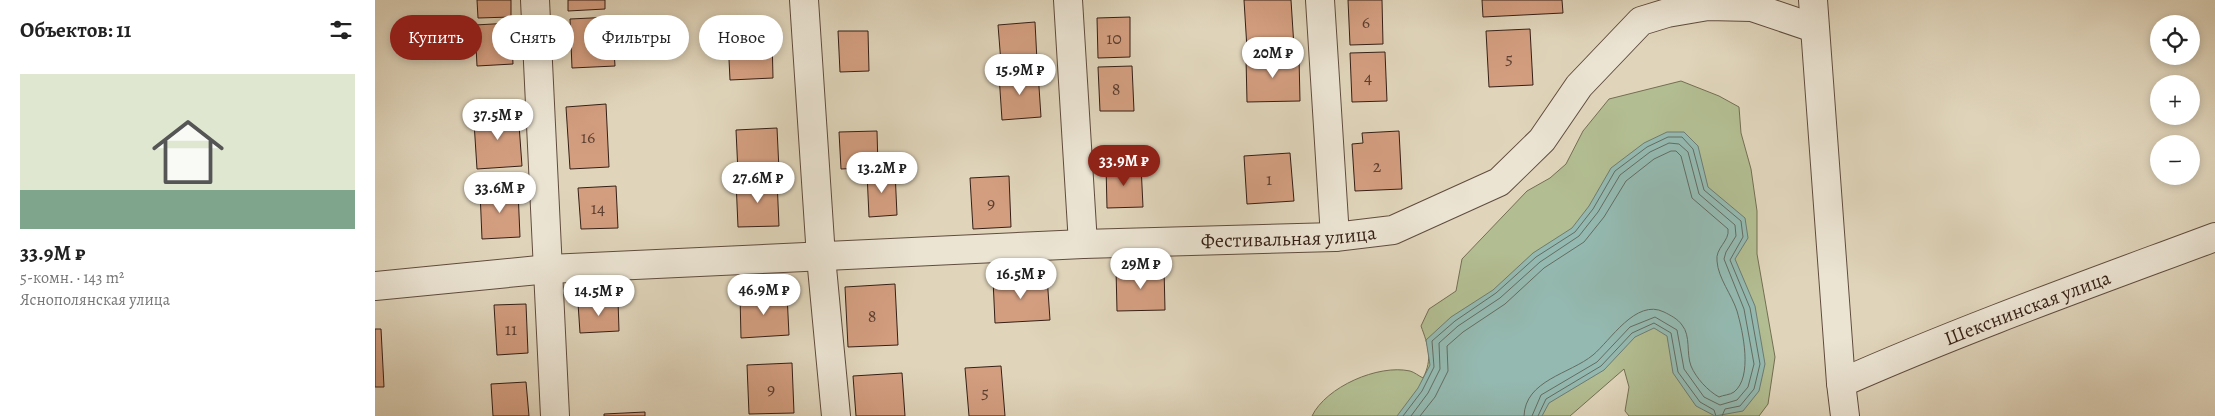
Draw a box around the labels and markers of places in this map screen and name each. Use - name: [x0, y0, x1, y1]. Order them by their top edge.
- pin: 20M ₽: [1238, 36, 1308, 79]
- pin: 15.9M ₽: [974, 54, 1066, 96]
- pin: 37.5M ₽: [452, 98, 544, 141]
- pin: 33.9M ₽: [1078, 144, 1170, 187]
- pin: 13.2M ₽: [836, 152, 928, 194]
- pin: 27.6M ₽: [712, 162, 804, 204]
- pin: 33.6M ₽: [454, 172, 546, 214]
- pin: 29M ₽: [1106, 248, 1176, 290]
- pin: 16.5M ₽: [975, 258, 1067, 300]
- pin: 14.5M ₽: [553, 274, 645, 317]
- pin: 46.9M ₽: [718, 274, 810, 316]

